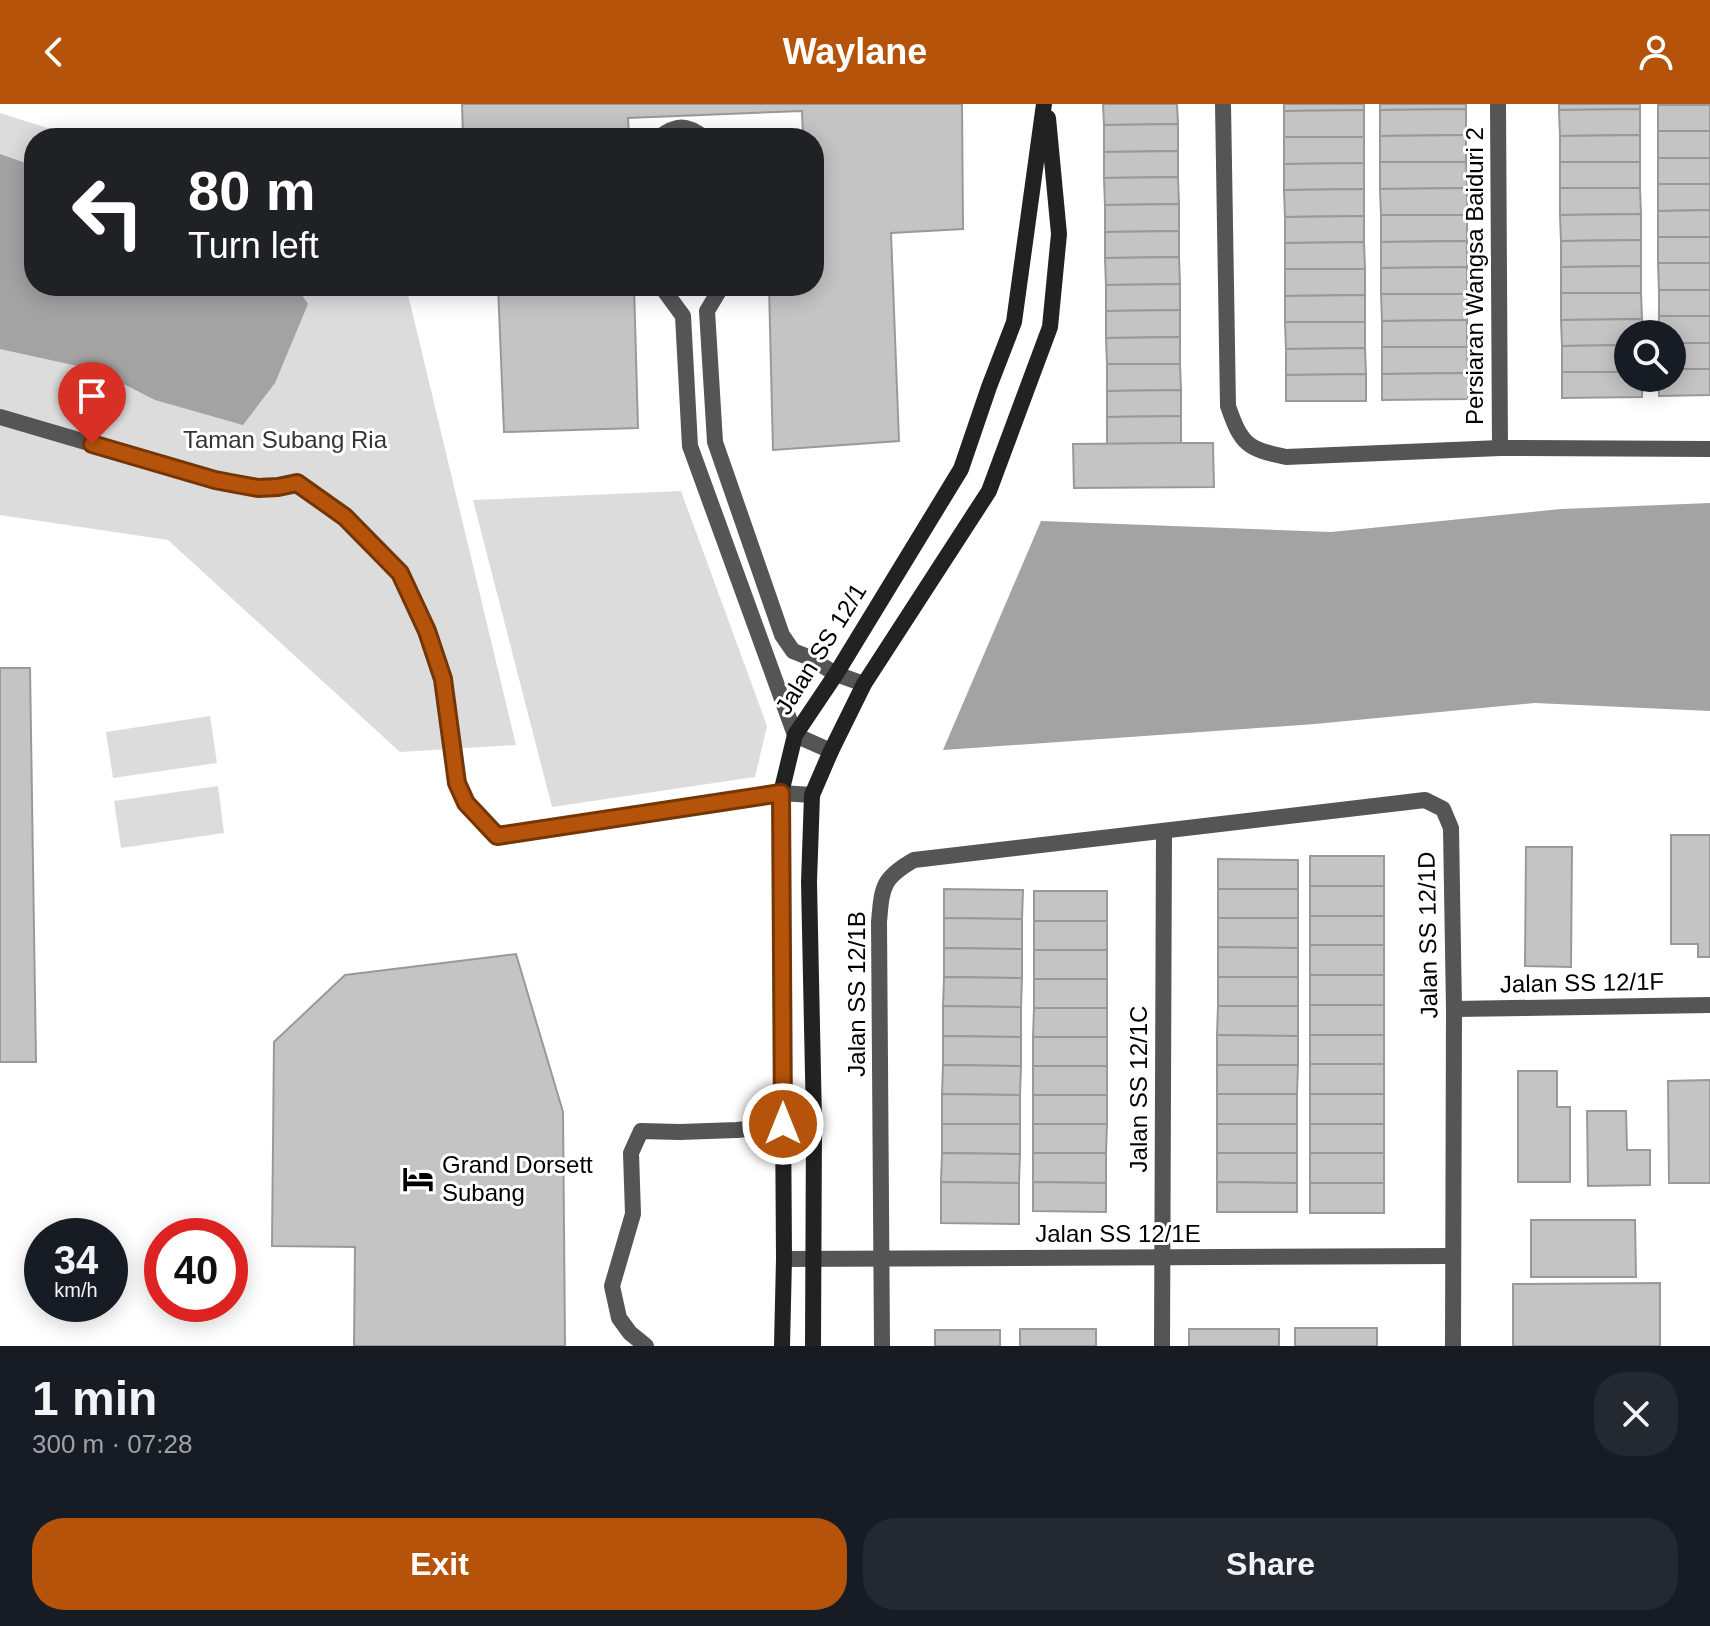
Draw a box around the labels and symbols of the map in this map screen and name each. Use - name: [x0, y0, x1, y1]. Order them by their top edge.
- street label: Persiaran Wangsa Baiduri 2: [1461, 127, 1488, 425]
- pin: [58, 362, 126, 444]
- park label: Taman Subang Ria: [183, 426, 388, 453]
- street label: Jalan SS 12/1: [770, 578, 872, 719]
- street label: Jalan SS 12/1D: [1413, 851, 1442, 1019]
- street label: Jalan SS 12/1B: [843, 911, 870, 1077]
- street label: Jalan SS 12/1F: [1500, 968, 1664, 997]
- street label: Jalan SS 12/1C: [1125, 1006, 1152, 1172]
- position arrow: [741, 1082, 825, 1166]
- place label: Grand Dorsett Subang: [442, 1151, 593, 1206]
- hotel icon: Grand Dorsett Subang: [401, 1162, 435, 1196]
- speed limit sign: 40: [144, 1218, 248, 1322]
- street label: Jalan SS 12/1E: [1035, 1220, 1201, 1247]

